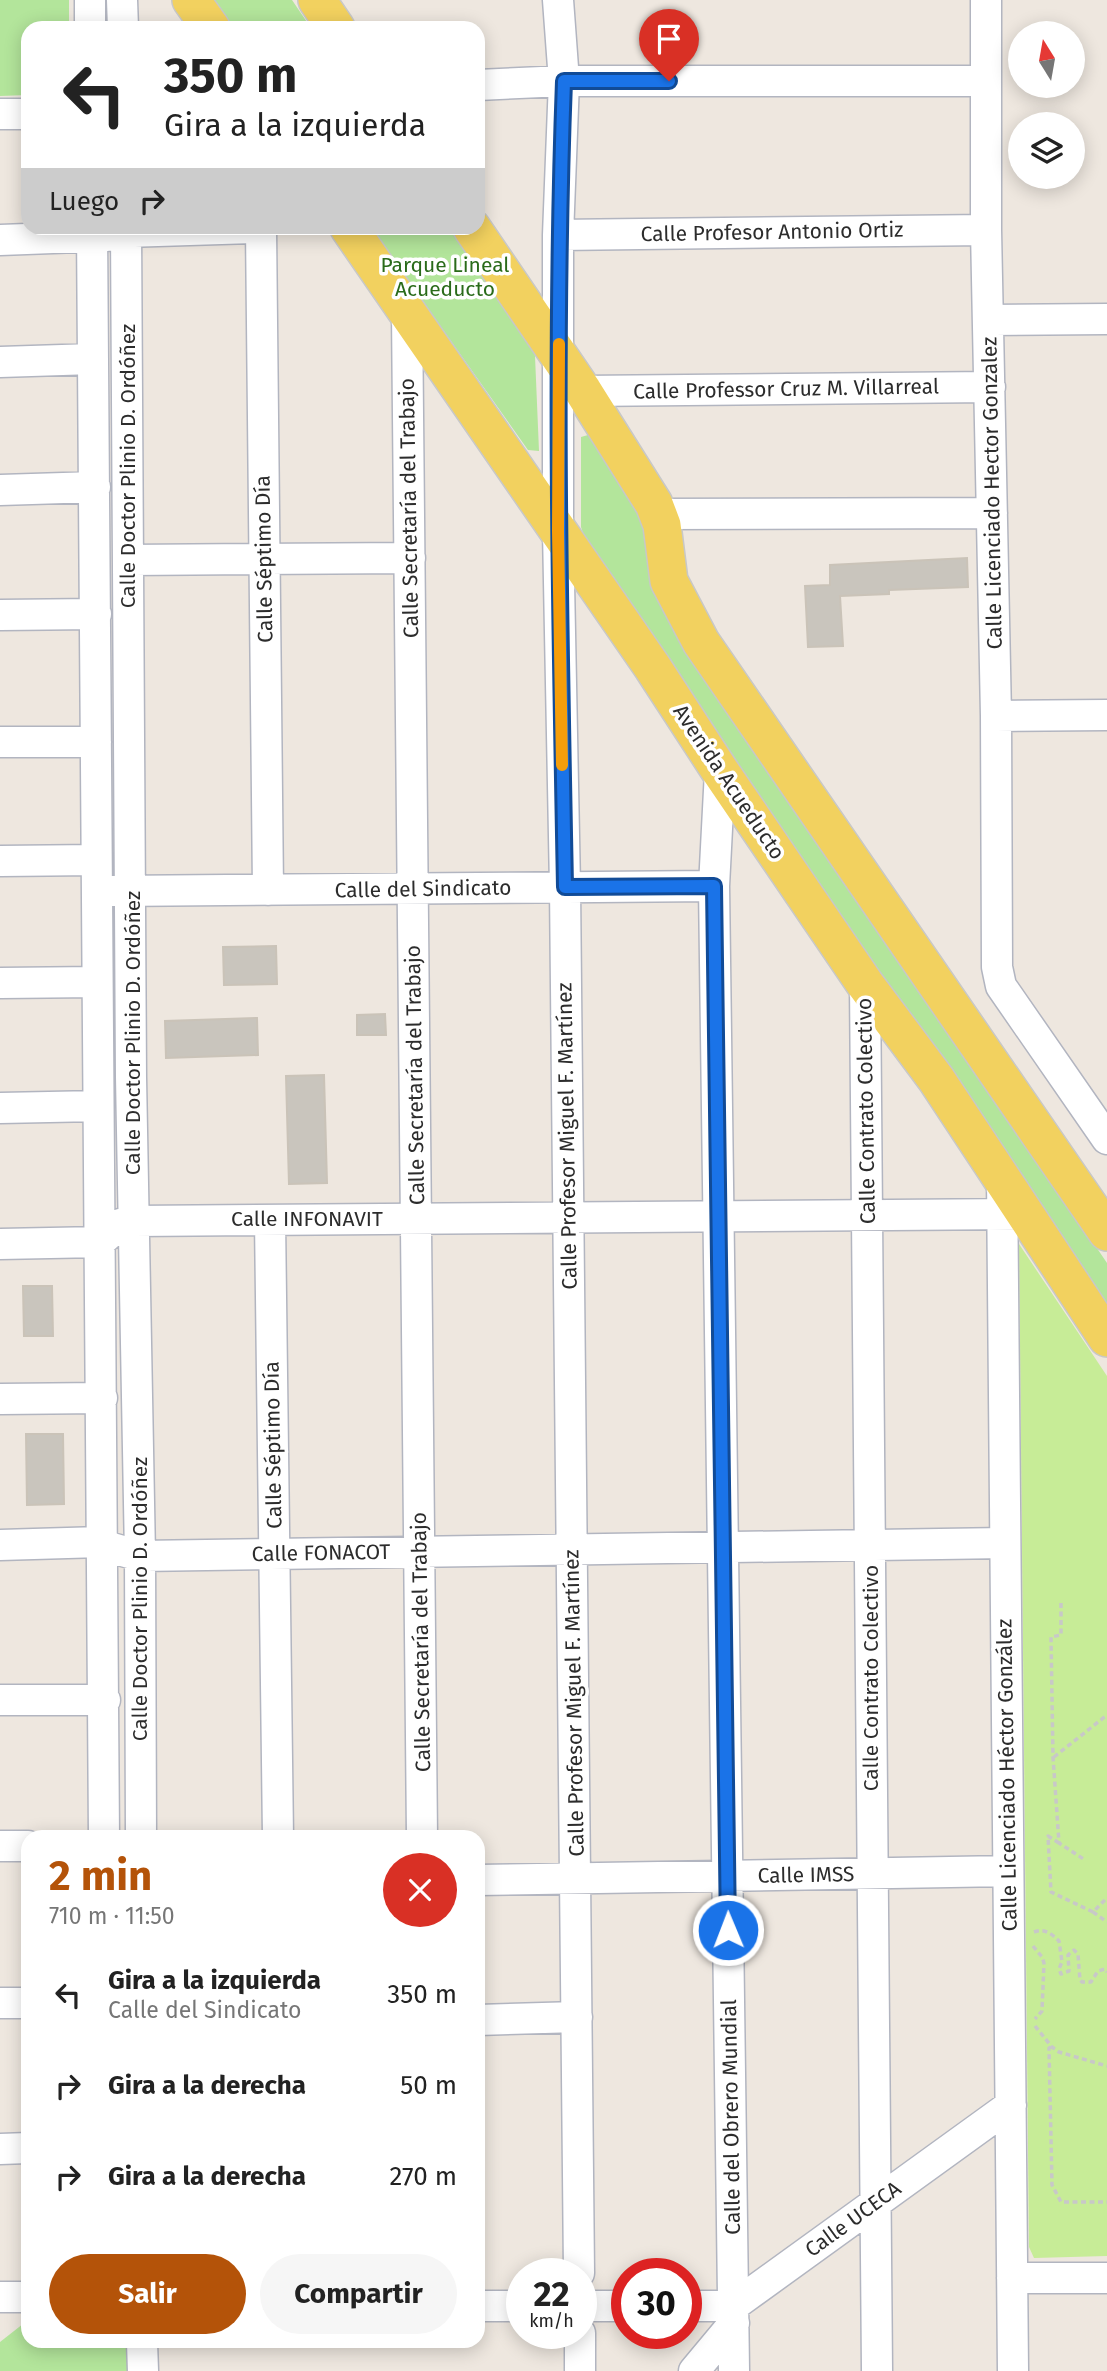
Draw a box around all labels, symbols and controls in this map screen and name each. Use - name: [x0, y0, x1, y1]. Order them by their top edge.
- pin: [639, 9, 699, 81]
- icon: arrive: [650, 20, 688, 58]
- north arrow: [1008, 21, 1085, 98]
- map controls: [1008, 21, 1085, 189]
- text: 350 m: [164, 46, 297, 105]
- icon: left: [49, 49, 140, 140]
- text: Gira a la izquierda: [164, 106, 426, 144]
- button: layers: [1008, 112, 1085, 189]
- icon: right: [133, 182, 171, 220]
- text: Luego: [49, 186, 119, 217]
- street label: Calle Profesor Antonio Ortiz: [640, 217, 904, 247]
- park label: Parque Lineal Acueducto: [380, 252, 510, 302]
- street label: Calle Doctor Plinio D. Ordóñez: [115, 324, 141, 608]
- street label: Calle Licenciado Hector Gonzalez: [976, 336, 1008, 650]
- street label: Calle Professor Cruz M. Villarreal: [633, 373, 939, 405]
- street label: Calle Secretaría del Trabajo: [394, 378, 424, 638]
- street label: Calle Séptimo Día: [250, 475, 278, 643]
- street label: Avenida Acueducto: [668, 700, 790, 864]
- street label: Calle del Sindicato: [334, 874, 512, 904]
- street label: Calle Doctor Plinio D. Ordóñez: [120, 891, 146, 1175]
- street label: Calle Secretaría del Trabajo: [400, 945, 430, 1205]
- street label: Calle Profesor Miguel F. Martínez: [551, 982, 583, 1290]
- street label: Calle Contrato Colectivo: [851, 998, 881, 1224]
- street label: Calle INFONAVIT: [231, 1206, 383, 1232]
- street label: Calle Séptimo Día: [259, 1361, 287, 1529]
- street label: Calle Doctor Plinio D. Ordóñez: [127, 1457, 153, 1741]
- street label: Calle Secretaría del Trabajo: [406, 1512, 436, 1772]
- street label: Calle FONACOT: [251, 1539, 391, 1567]
- street label: Calle Profesor Miguel F. Martínez: [558, 1549, 590, 1857]
- street label: Calle Contrato Colectivo: [858, 1565, 884, 1791]
- street label: Calle Licenciado Héctor González: [991, 1618, 1023, 1932]
- text: 2 min: [49, 1851, 152, 1901]
- button: close: [383, 1853, 457, 1927]
- street label: Calle IMSS: [757, 1861, 855, 1889]
- position arrow: [691, 1893, 765, 1967]
- text: 710 m · 11:50: [49, 1902, 175, 1930]
- text: Gira a la izquierda: [108, 1965, 321, 1996]
- icon: left: [49, 1976, 87, 2014]
- text: 350 m: [387, 1979, 457, 2010]
- text: Calle del Sindicato: [108, 1996, 301, 2024]
- street label: Calle del Obrero Mundial: [716, 1999, 746, 2235]
- icon: right: [49, 2067, 87, 2105]
- text: Gira a la derecha: [108, 2070, 306, 2101]
- text: 50 m: [400, 2070, 457, 2101]
- icon: right: [49, 2158, 87, 2196]
- text: Gira a la derecha: [108, 2161, 306, 2192]
- text: 270 m: [389, 2161, 457, 2192]
- street label: Calle UCECA: [800, 2175, 906, 2263]
- button: Salir: [49, 2254, 246, 2334]
- button: Compartir: [260, 2254, 457, 2334]
- speed limit sign: 30: [611, 2258, 702, 2349]
- text: 22: [533, 2273, 570, 2315]
- text: km/h: [529, 2310, 574, 2332]

